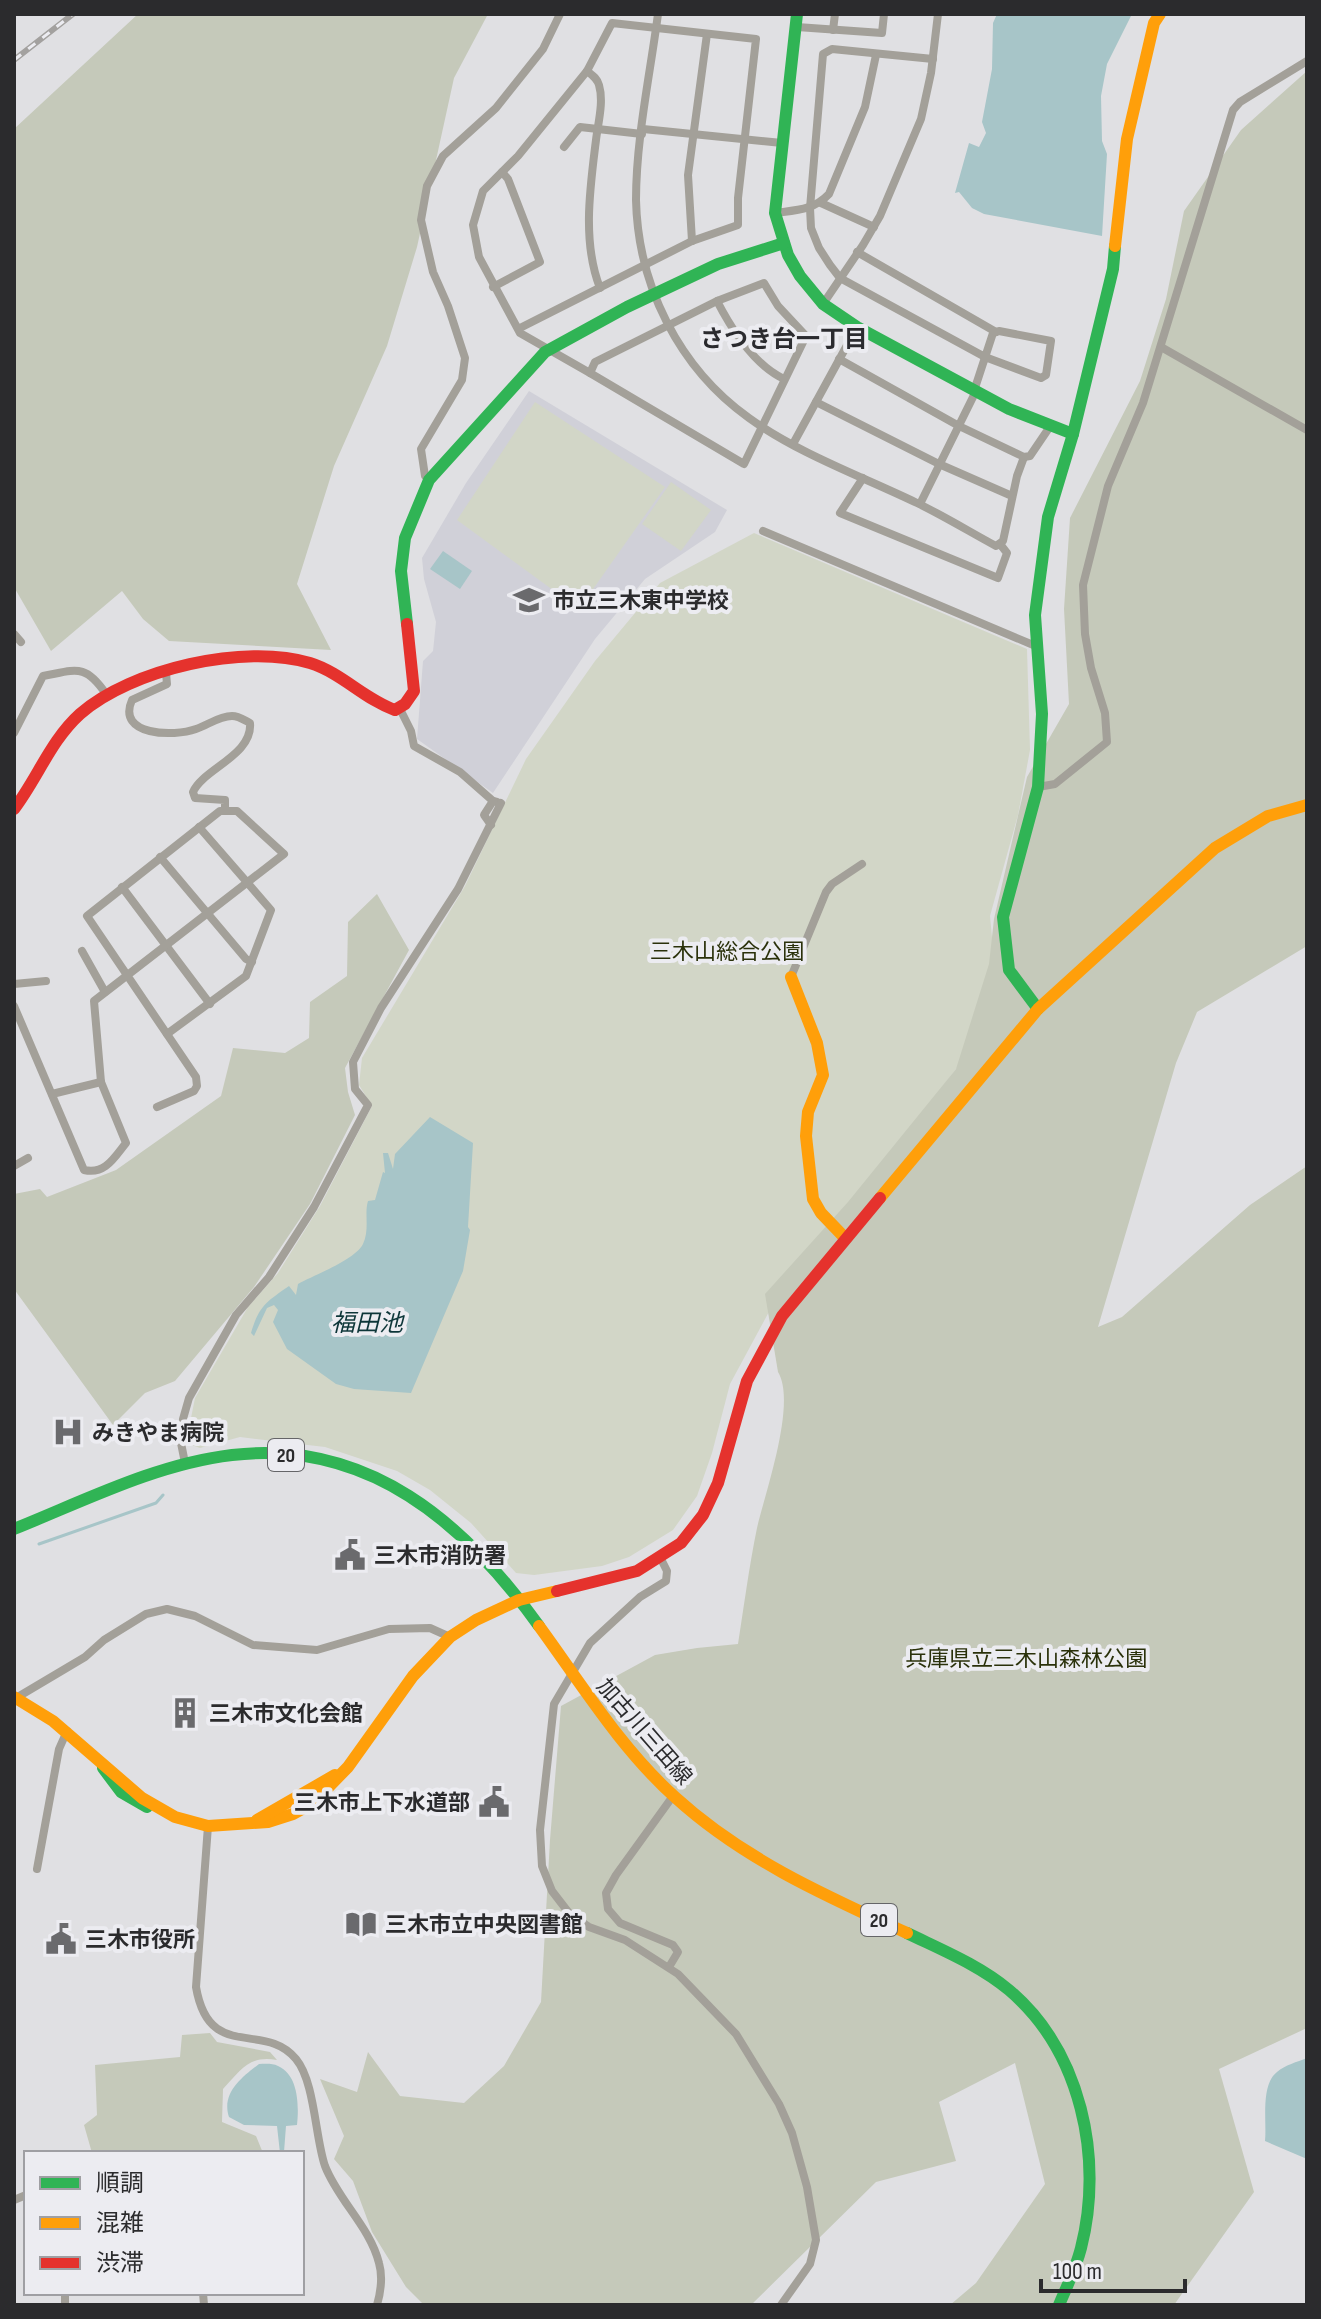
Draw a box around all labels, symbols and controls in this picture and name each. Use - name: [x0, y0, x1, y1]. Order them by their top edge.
- district label: さつき台一丁目: [700, 325, 868, 354]
- school or university icon: 市立三木東中学校: [512, 583, 546, 617]
- place label: 市立三木東中学校: [553, 588, 729, 615]
- park label: 三木山総合公園: [650, 939, 804, 966]
- water label: 福田池: [331, 1309, 405, 1338]
- hospital icon: みきやま病院: [51, 1415, 85, 1449]
- place label: みきやま病院: [92, 1420, 224, 1447]
- road number: 20: [268, 1439, 304, 1471]
- public building icon: 三木市消防署: [333, 1538, 367, 1572]
- place label: 三木市消防署: [374, 1543, 506, 1570]
- park label: 兵庫県立三木山森林公園: [905, 1646, 1147, 1673]
- street label: 加古川三田線: [590, 1673, 697, 1791]
- building icon: 三木市文化会館: [168, 1696, 202, 1730]
- place label: 三木市文化会館: [209, 1701, 363, 1728]
- public building icon: 三木市上下水道部: [477, 1785, 511, 1819]
- place label: 三木市上下水道部: [294, 1790, 470, 1817]
- road number: 20: [861, 1904, 897, 1936]
- library icon: 三木市立中央図書館: [344, 1907, 378, 1941]
- place label: 三木市立中央図書館: [385, 1912, 583, 1939]
- public building icon: 三木市役所: [44, 1922, 78, 1956]
- place label: 三木市役所: [85, 1927, 195, 1954]
- legend: [24, 2151, 304, 2295]
- text: 順調: [96, 2169, 144, 2198]
- text: 混雑: [96, 2209, 144, 2238]
- scale bar: [1041, 2243, 1185, 2293]
- text: 渋滞: [96, 2249, 144, 2278]
- text: 100 m: [1053, 2257, 1102, 2286]

